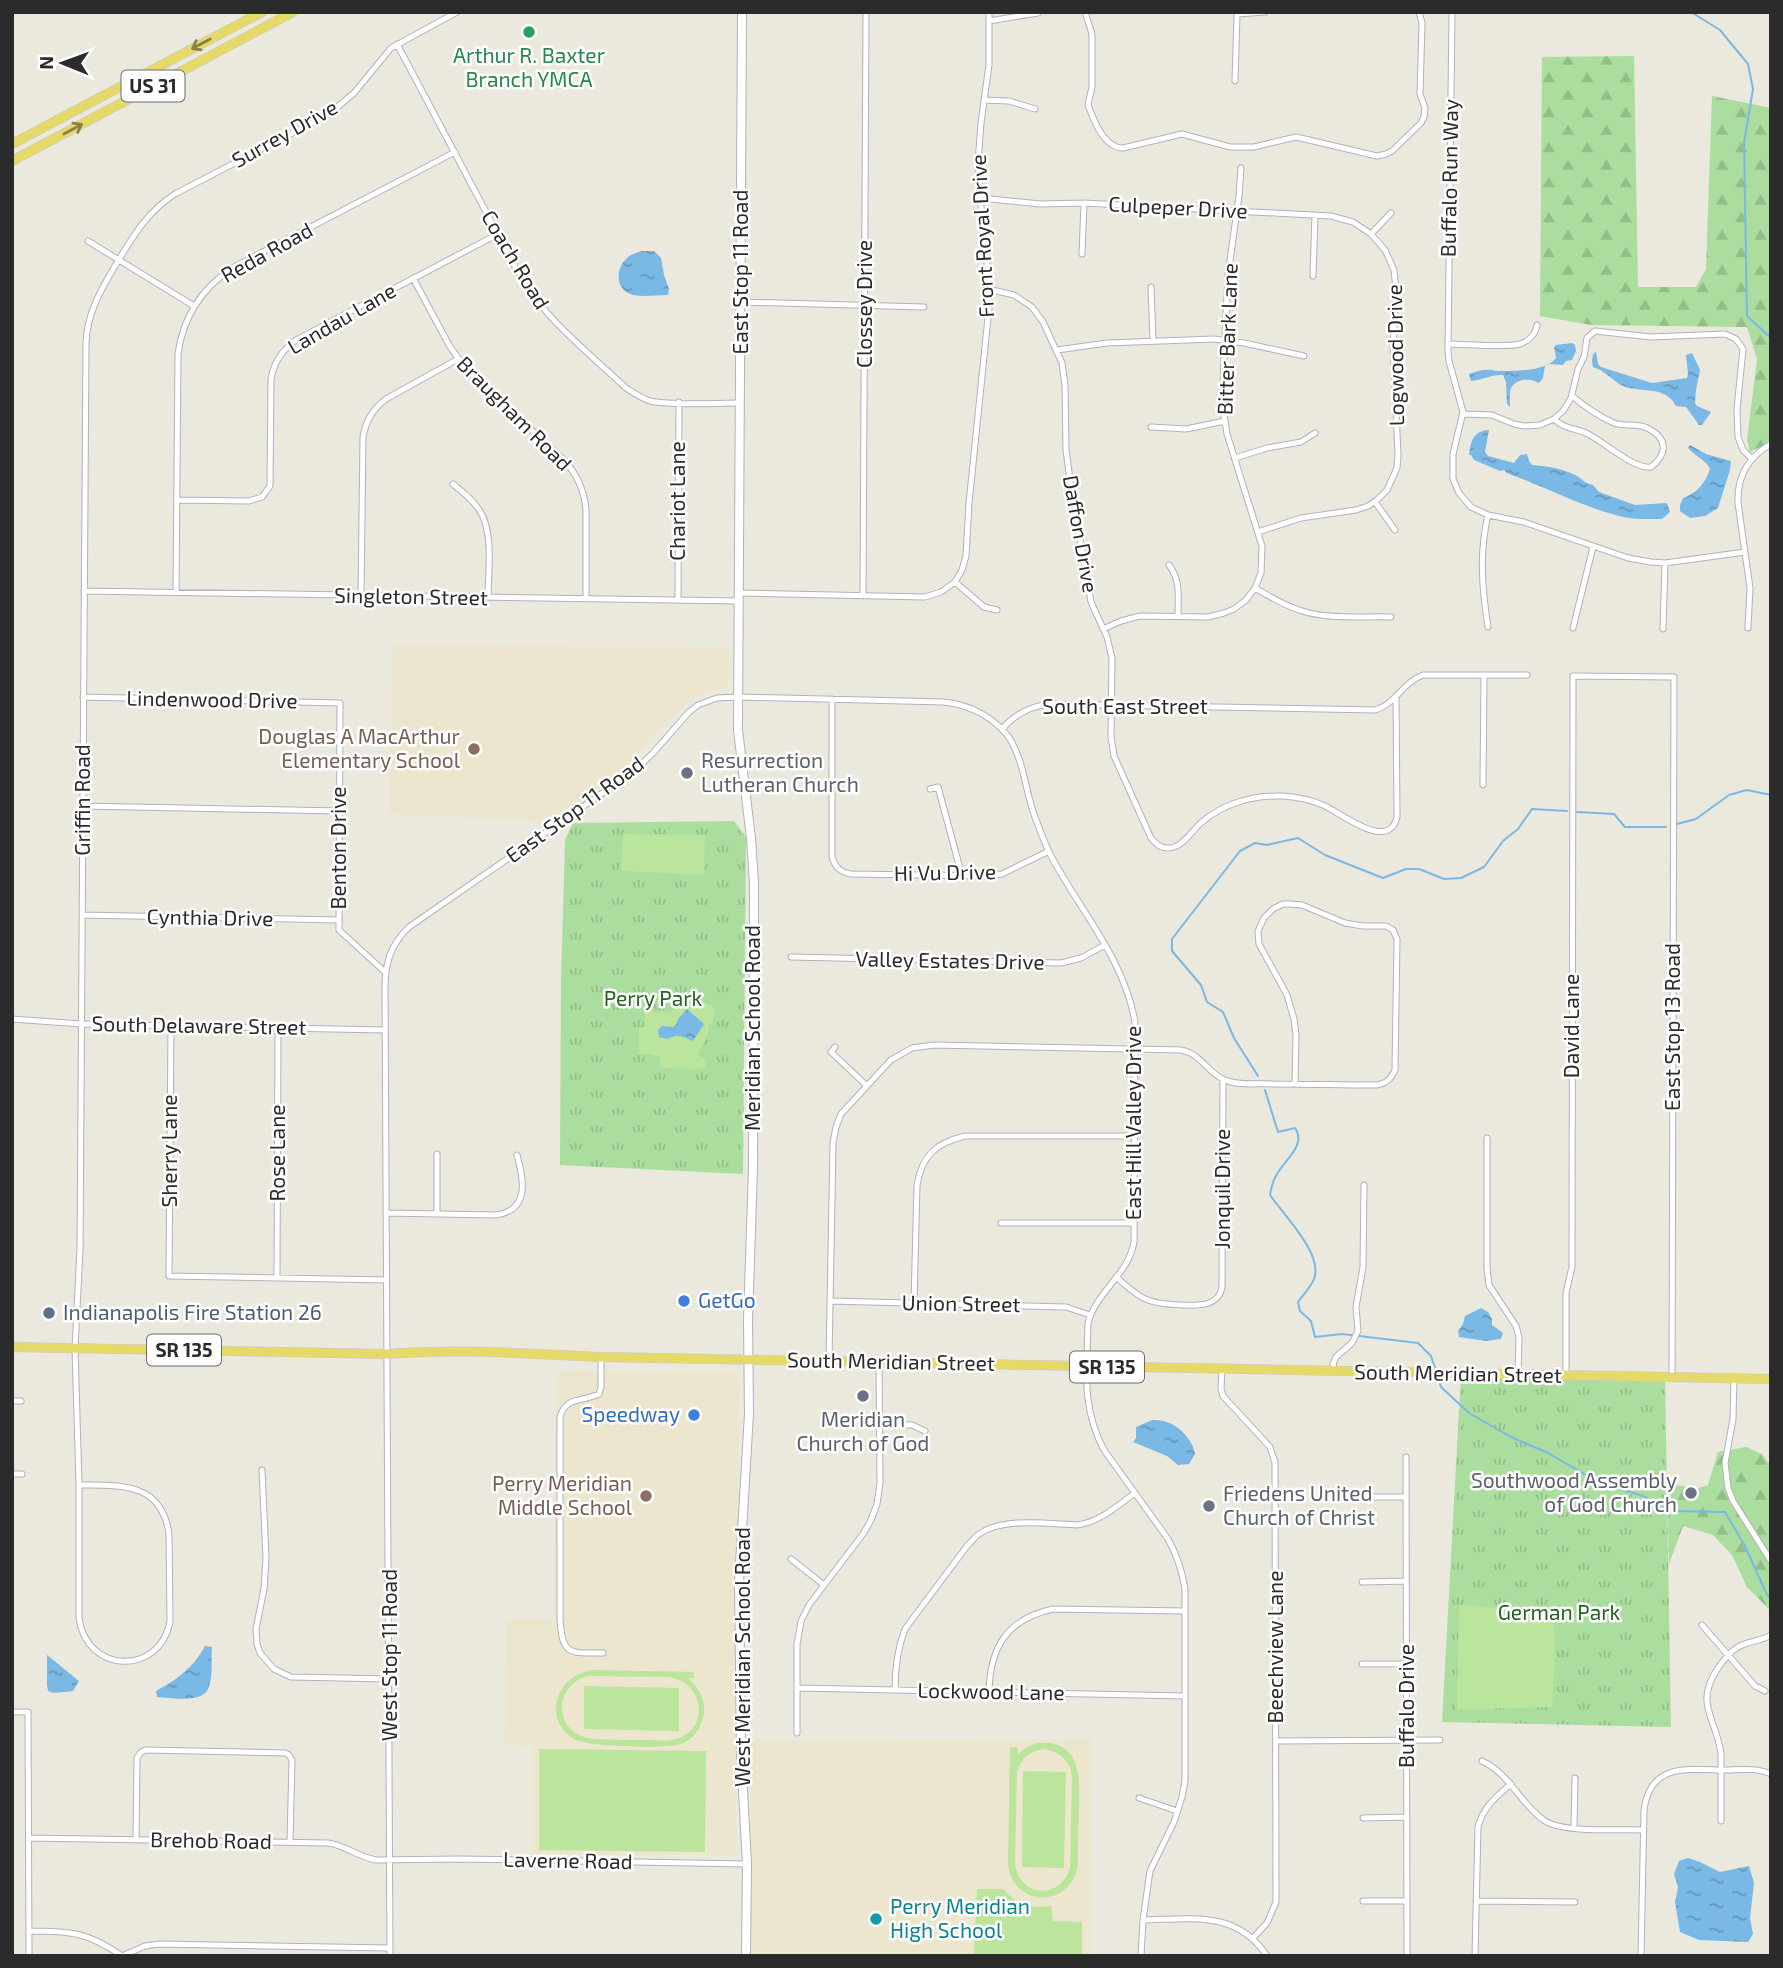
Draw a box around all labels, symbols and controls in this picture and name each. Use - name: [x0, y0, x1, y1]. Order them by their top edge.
- marker: Arthur R. Baxter Branch YMCA: [521, 24, 537, 40]
- north arrow: [28, 28, 98, 98]
- one-way arrow: [191, 38, 212, 51]
- place label: Arthur R. Baxter Branch YMCA: [453, 42, 606, 91]
- text: N: [34, 56, 57, 70]
- road number: US 31: [122, 71, 184, 102]
- street label: Surrey Drive: [227, 93, 341, 172]
- street label: Buffalo Run Way: [1435, 99, 1462, 257]
- one-way arrow: [62, 121, 82, 135]
- street label: Front Royal Drive: [965, 154, 998, 318]
- street label: East Stop 11 Road: [727, 190, 752, 354]
- street label: Culpeper Drive: [1108, 190, 1248, 223]
- street label: Coach Road: [477, 205, 556, 313]
- street label: Reda Road: [216, 216, 316, 287]
- street label: Clossey Drive: [851, 240, 876, 368]
- street label: Bitter Bark Lane: [1211, 263, 1242, 415]
- street label: Landau Lane: [283, 277, 400, 359]
- street label: Logwood Drive: [1381, 284, 1408, 426]
- street label: Braugham Road: [453, 350, 578, 475]
- street label: Chariot Lane: [664, 441, 689, 561]
- street label: Daffon Drive: [1059, 473, 1104, 594]
- street label: Singleton Street: [334, 582, 488, 609]
- street label: Lindenwood Drive: [126, 685, 298, 712]
- street label: South East Street: [1042, 693, 1208, 718]
- place label: Douglas A MacArthur Elementary School: [258, 723, 461, 772]
- marker: Douglas A MacArthur Elementary School: [466, 741, 482, 757]
- street label: Griffin Road: [69, 744, 94, 856]
- place label: Resurrection Lutheran Church: [701, 747, 859, 796]
- street label: East Stop 11 Road: [500, 750, 648, 867]
- marker: Resurrection Lutheran Church: [679, 765, 695, 781]
- street label: Benton Drive: [325, 786, 350, 910]
- street label: Hi Vu Drive: [894, 858, 996, 885]
- street label: Cynthia Drive: [147, 903, 274, 930]
- street label: Meridian School Road: [739, 925, 764, 1131]
- street label: East Stop 13 Road: [1659, 943, 1684, 1111]
- street label: Valley Estates Drive: [855, 945, 1045, 974]
- street label: David Lane: [1558, 974, 1583, 1078]
- park label: Perry Park: [604, 985, 703, 1010]
- street label: South Delaware Street: [91, 1010, 307, 1039]
- street label: East Hill Valley Drive: [1120, 1026, 1145, 1220]
- street label: Sherry Lane: [156, 1094, 181, 1208]
- street label: Rose Lane: [264, 1104, 289, 1202]
- street label: Jonquil Drive: [1209, 1129, 1234, 1249]
- place label: GetGo: [698, 1287, 756, 1312]
- street label: Union Street: [902, 1289, 1021, 1316]
- marker: GetGo: [676, 1293, 692, 1309]
- place label: Indianapolis Fire Station 26: [63, 1299, 322, 1324]
- marker: Indianapolis Fire Station 26: [41, 1305, 57, 1321]
- road number: SR 135: [147, 1334, 221, 1366]
- street label: South Meridian Street: [787, 1346, 995, 1375]
- road number: SR 135: [1070, 1352, 1144, 1382]
- street label: South Meridian Street: [1354, 1358, 1562, 1387]
- marker: Meridian Church of God: [855, 1388, 871, 1404]
- place label: Speedway: [582, 1401, 680, 1426]
- place label: Meridian Church of God: [797, 1406, 929, 1455]
- marker: Speedway: [686, 1407, 702, 1423]
- place label: Southwood Assembly of God Church: [1471, 1467, 1677, 1516]
- place label: Perry Meridian Middle School: [492, 1470, 633, 1519]
- place label: Friedens United Church of Christ: [1223, 1480, 1375, 1529]
- marker: Southwood Assembly of God Church: [1683, 1485, 1699, 1501]
- marker: Perry Meridian Middle School: [638, 1488, 654, 1504]
- marker: Friedens United Church of Christ: [1201, 1498, 1217, 1514]
- street label: West Meridian School Road: [729, 1527, 754, 1787]
- street label: West Stop 11 Road: [376, 1569, 401, 1741]
- street label: Beechview Lane: [1262, 1570, 1287, 1724]
- park label: German Park: [1498, 1599, 1621, 1624]
- street label: Buffalo Drive: [1393, 1644, 1418, 1768]
- street label: Lockwood Lane: [917, 1677, 1065, 1704]
- street label: Brehob Road: [150, 1826, 272, 1853]
- street label: Laverne Road: [503, 1846, 633, 1873]
- place label: Perry Meridian High School: [890, 1893, 1030, 1942]
- marker: Perry Meridian High School: [868, 1911, 884, 1927]

